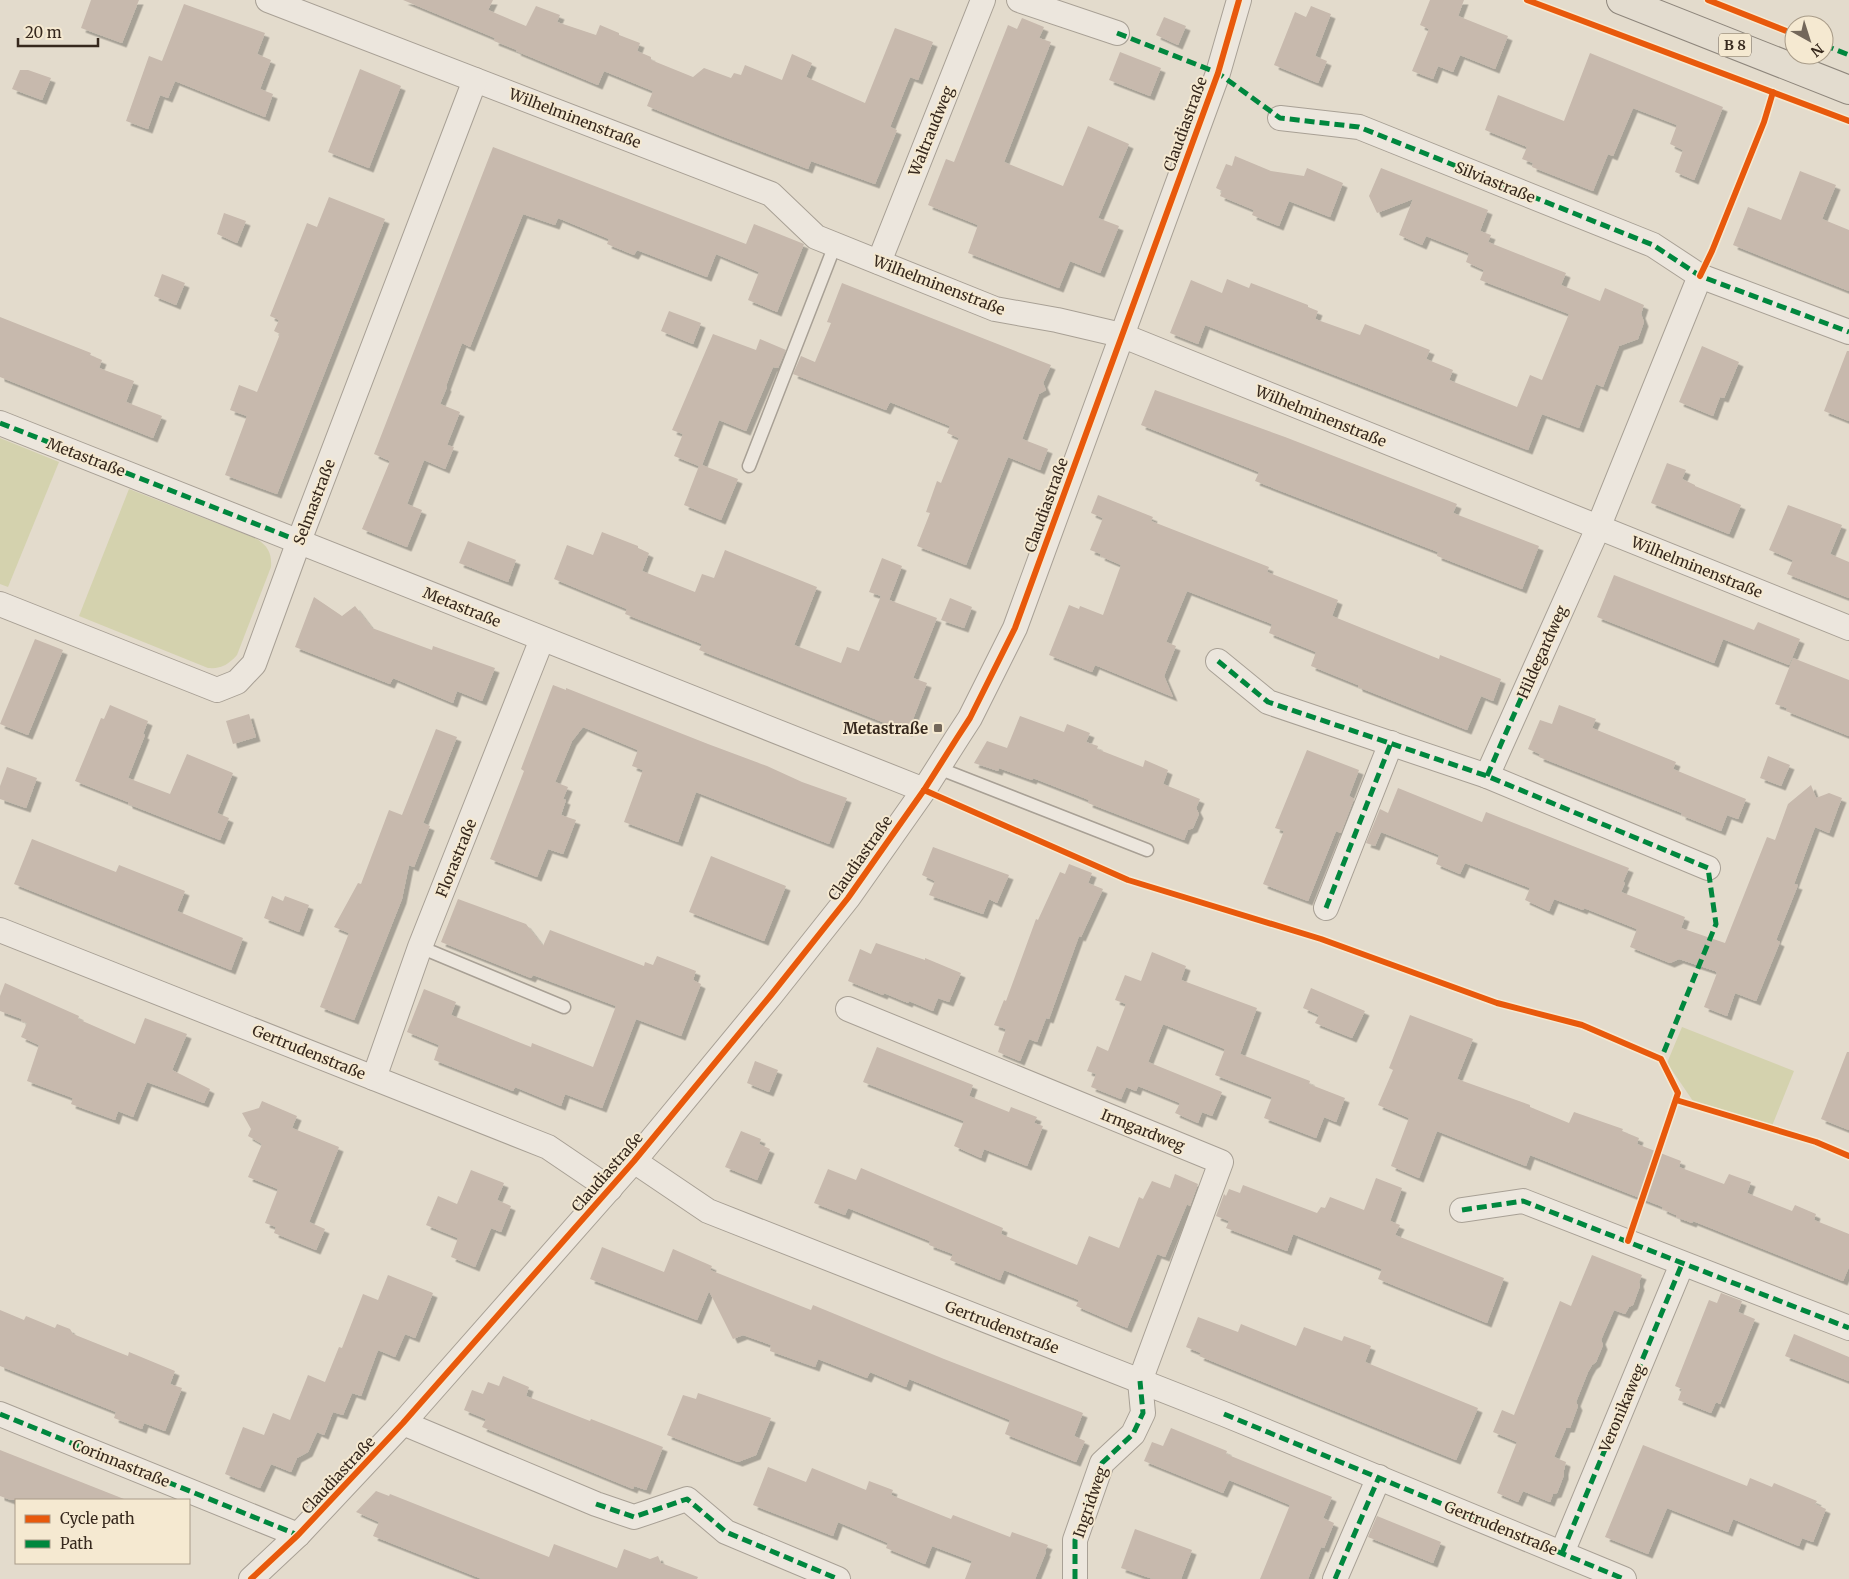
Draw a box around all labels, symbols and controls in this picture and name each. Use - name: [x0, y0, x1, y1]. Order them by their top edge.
- scale bar: [18, 15, 98, 47]
- north arrow: [1784, 15, 1834, 65]
- text: 20 m: [25, 23, 62, 42]
- road number: B 8: [1719, 34, 1751, 56]
- text: N: [1807, 40, 1827, 61]
- street label: Claudiastraße: [1159, 74, 1211, 174]
- street label: Waltraudweg: [904, 83, 958, 180]
- street label: Wilhelminenstraße: [505, 84, 644, 152]
- street label: Silviastraße: [1452, 157, 1538, 207]
- street label: Wilhelminenstraße: [869, 251, 1008, 319]
- street label: Wilhelminenstraße: [1252, 381, 1390, 451]
- street label: Metastraße: [44, 433, 128, 481]
- street label: Claudiastraße: [1020, 455, 1072, 555]
- street label: Selmastraße: [289, 456, 339, 548]
- street label: Wilhelminenstraße: [1628, 532, 1766, 602]
- street label: Metastraße: [420, 583, 504, 631]
- street label: Hildegardweg: [1513, 602, 1571, 702]
- place label: Metastraße: [843, 719, 928, 738]
- marker: Metastraße: [932, 722, 944, 734]
- street label: Claudiastraße: [824, 812, 896, 904]
- street label: Florastraße: [432, 816, 480, 900]
- street label: Gertrudenstraße: [250, 1021, 369, 1083]
- street label: Irmgardweg: [1098, 1105, 1188, 1155]
- street label: Claudiastraße: [567, 1128, 647, 1216]
- street label: Gertrudenstraße: [942, 1297, 1062, 1358]
- street label: Veronikaweg: [1595, 1361, 1649, 1456]
- street label: Claudiastraße: [297, 1432, 379, 1518]
- street label: Corinnastraße: [69, 1435, 173, 1491]
- street label: Ingridweg: [1069, 1464, 1111, 1540]
- street label: Gertrudenstraße: [1442, 1497, 1561, 1559]
- legend: [15, 1499, 190, 1564]
- text: Cycle path: [60, 1509, 135, 1528]
- text: Path: [60, 1534, 93, 1553]

